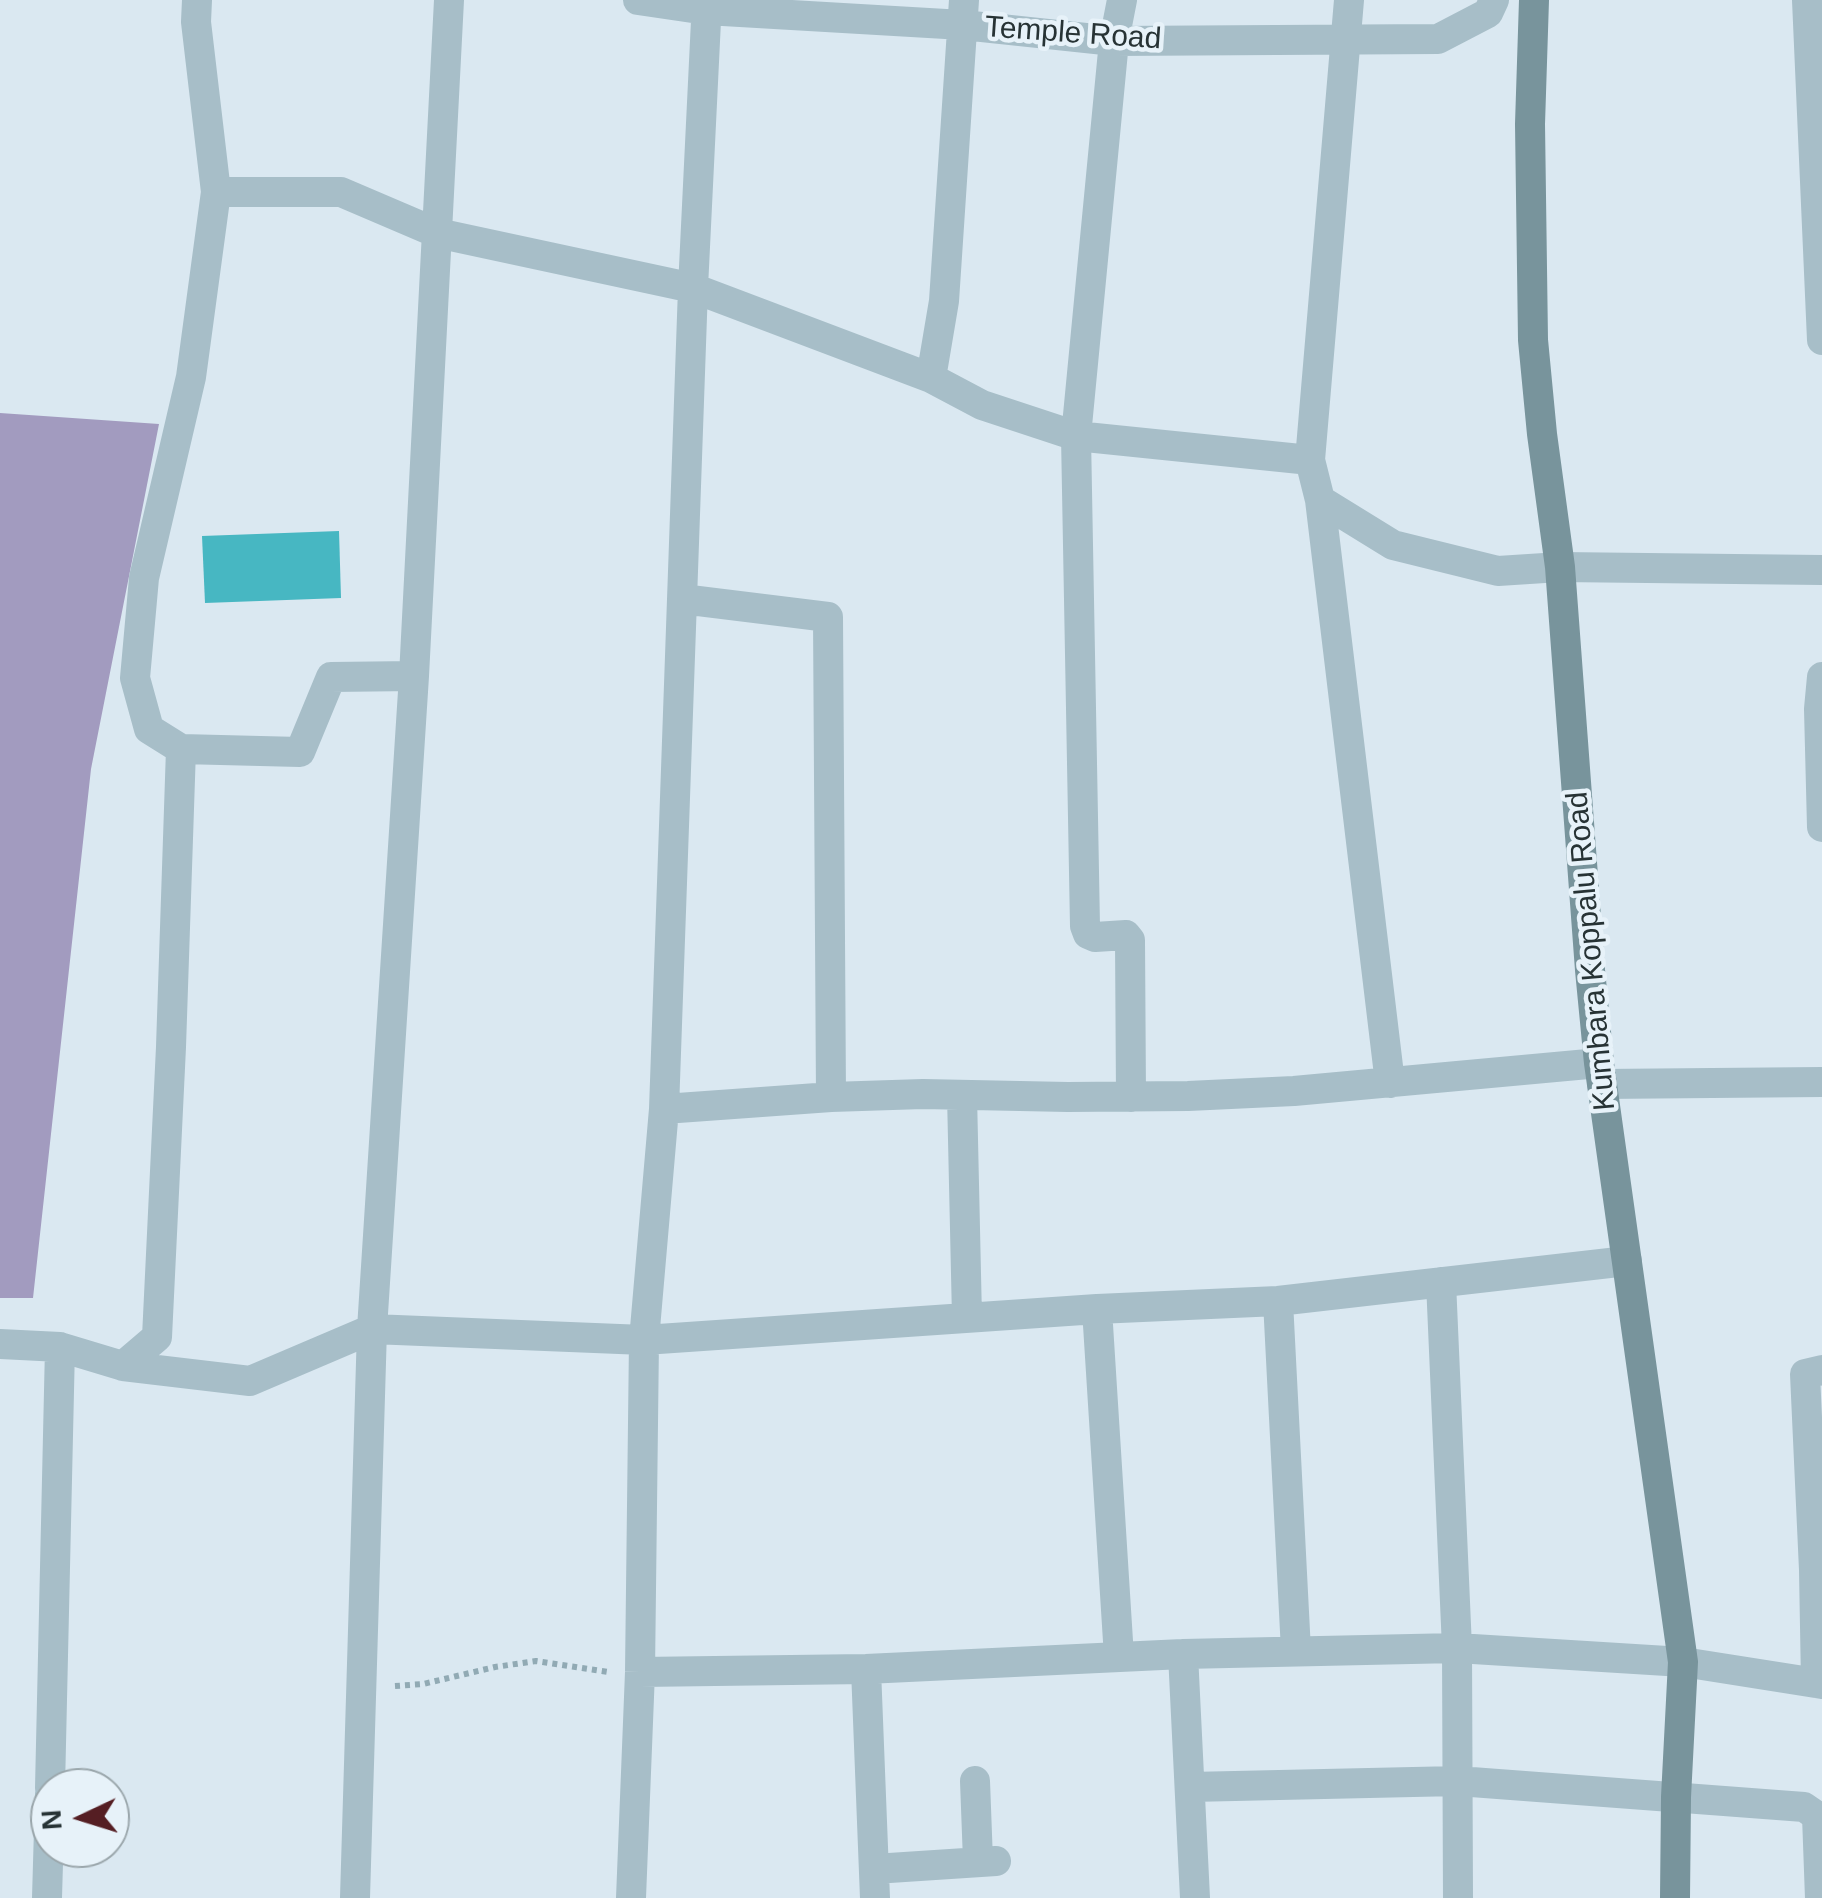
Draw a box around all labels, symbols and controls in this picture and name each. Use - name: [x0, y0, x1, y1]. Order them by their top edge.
- street label: Temple Road: [984, 10, 1162, 58]
- street label: Kumbara Koppalu Road: [1560, 790, 1624, 1112]
- north arrow: [30, 1768, 130, 1868]
- text: N: [35, 1809, 68, 1831]

